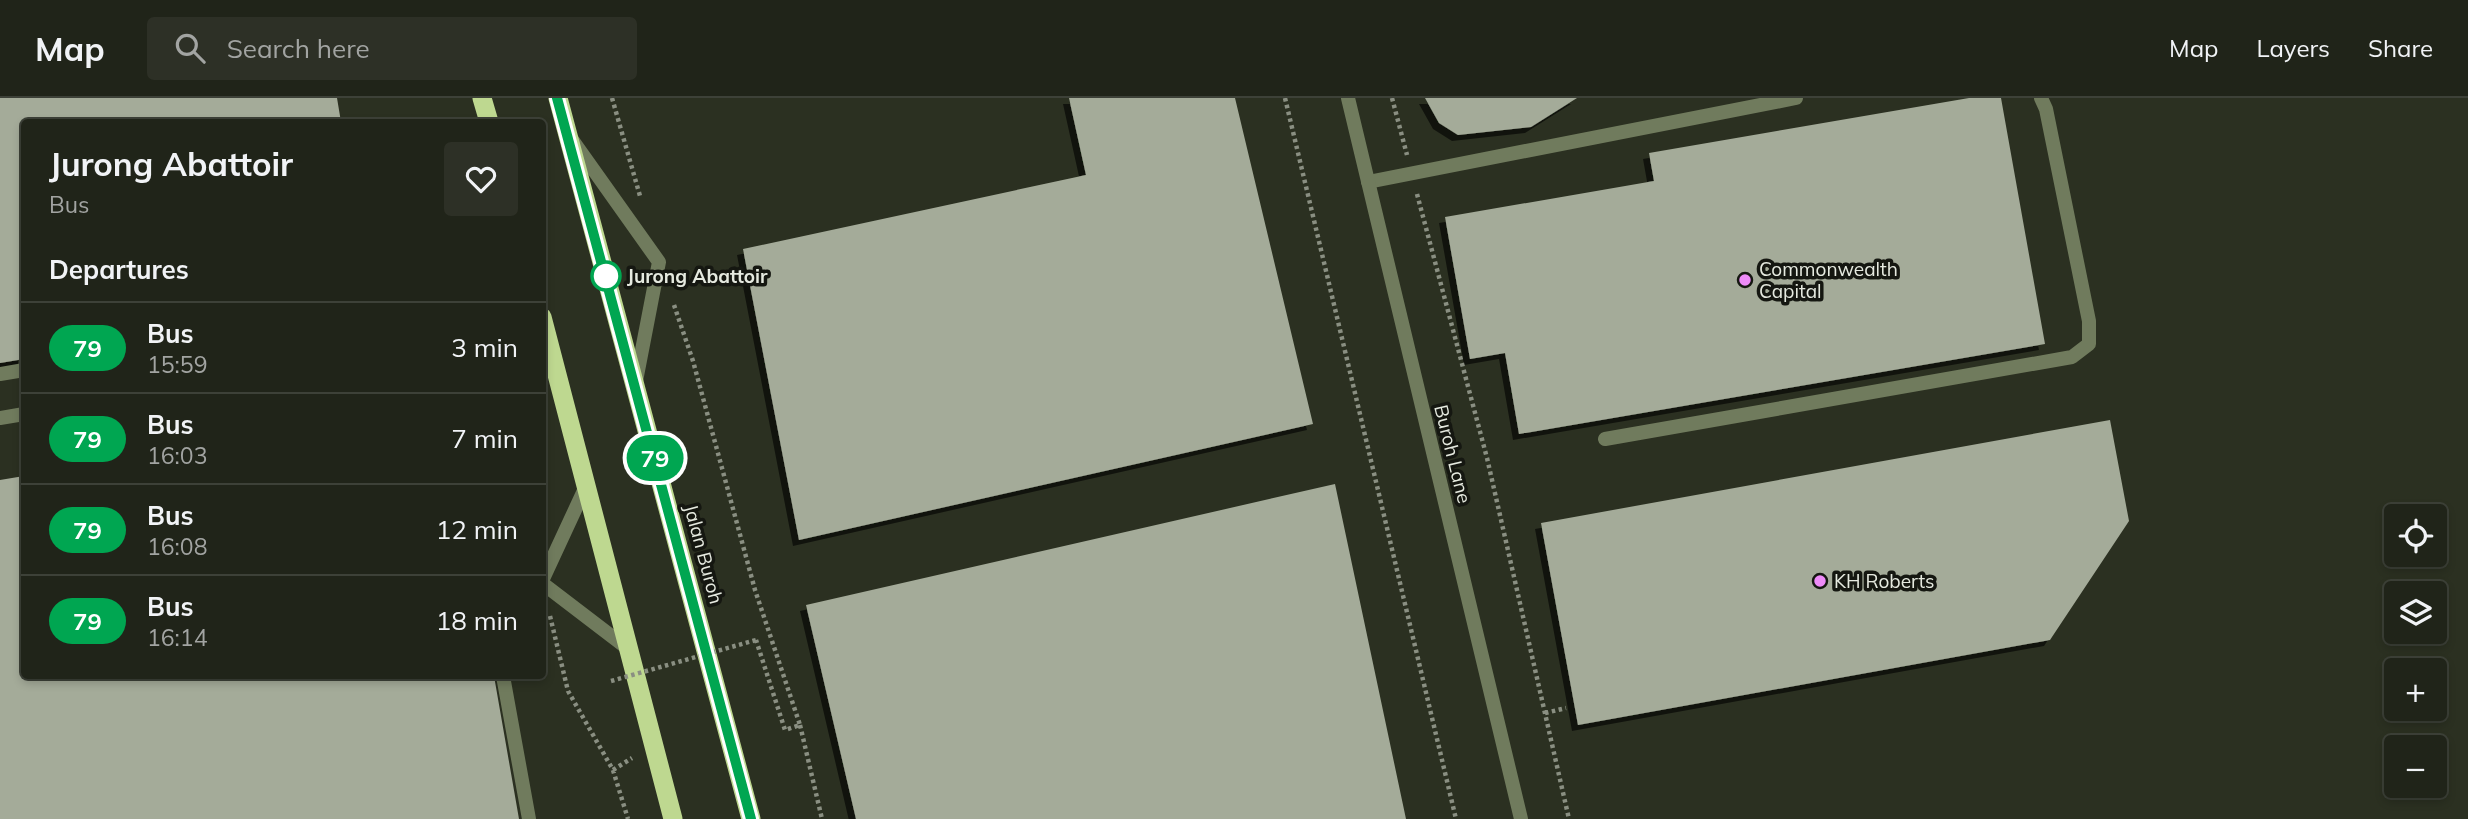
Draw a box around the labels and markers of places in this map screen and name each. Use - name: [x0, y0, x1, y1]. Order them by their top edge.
- place label: Commonwealth Capital: [1759, 257, 1898, 303]
- marker: Jurong Abattoir: [591, 261, 621, 291]
- place label: Jurong Abattoir: [627, 264, 768, 288]
- marker: Commonwealth Capital: [1737, 272, 1753, 288]
- place label: KH Roberts: [1834, 569, 1935, 593]
- marker: KH Roberts: [1812, 573, 1828, 589]

